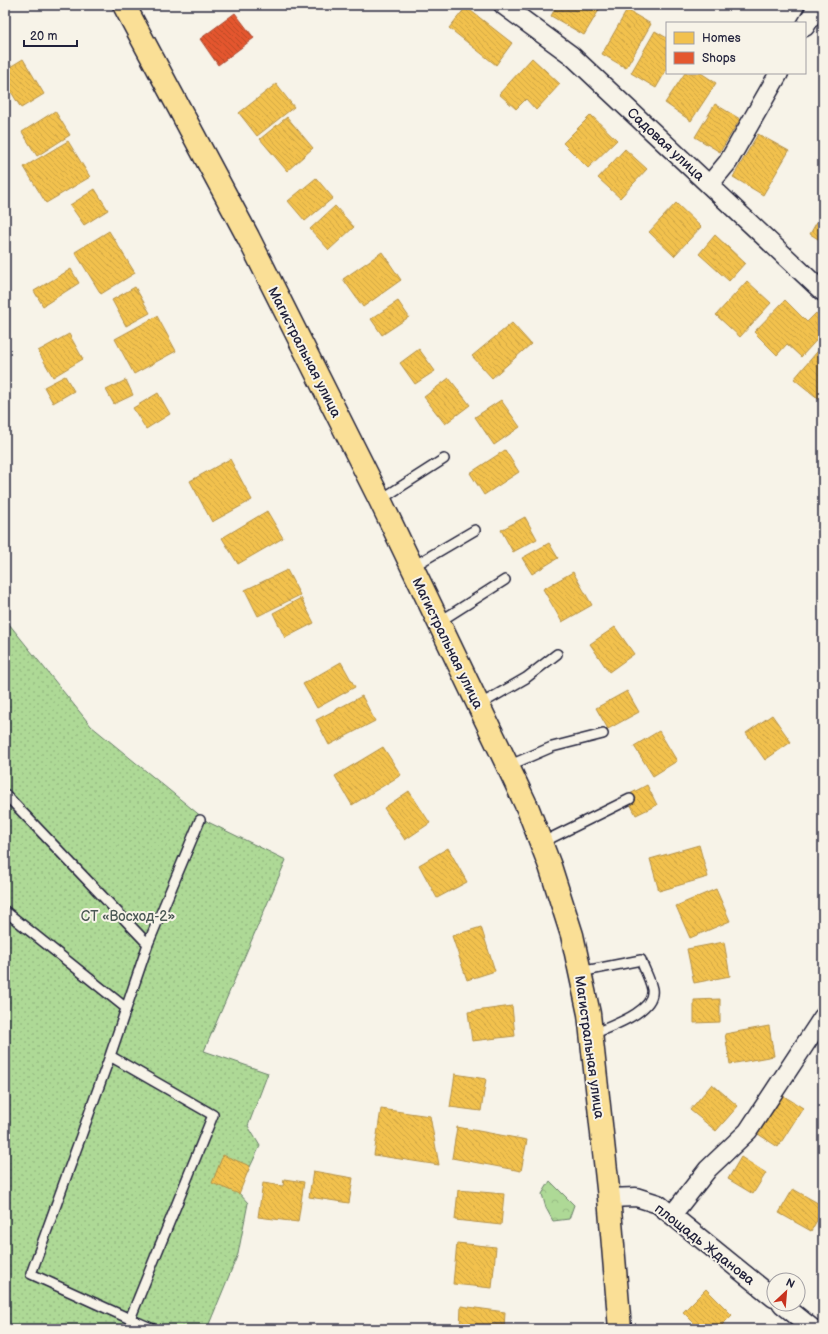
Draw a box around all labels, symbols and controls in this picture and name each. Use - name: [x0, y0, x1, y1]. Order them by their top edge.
- scale bar: [24, 22, 77, 48]
- legend: [666, 22, 806, 74]
- text: 20 m: [30, 29, 57, 44]
- text: Homes: [702, 31, 741, 46]
- text: Shops: [702, 51, 736, 66]
- street label: Садовая улица: [623, 104, 708, 185]
- street label: Магистральная улица: [264, 284, 345, 421]
- street label: Магистральная улица: [408, 575, 487, 712]
- park label: СТ «Восход-2»: [81, 908, 176, 925]
- street label: Магистральная улица: [571, 974, 608, 1120]
- street label: площадь Жданова: [651, 1200, 759, 1289]
- north arrow: [766, 1272, 806, 1312]
- text: N: [784, 1276, 797, 1291]

